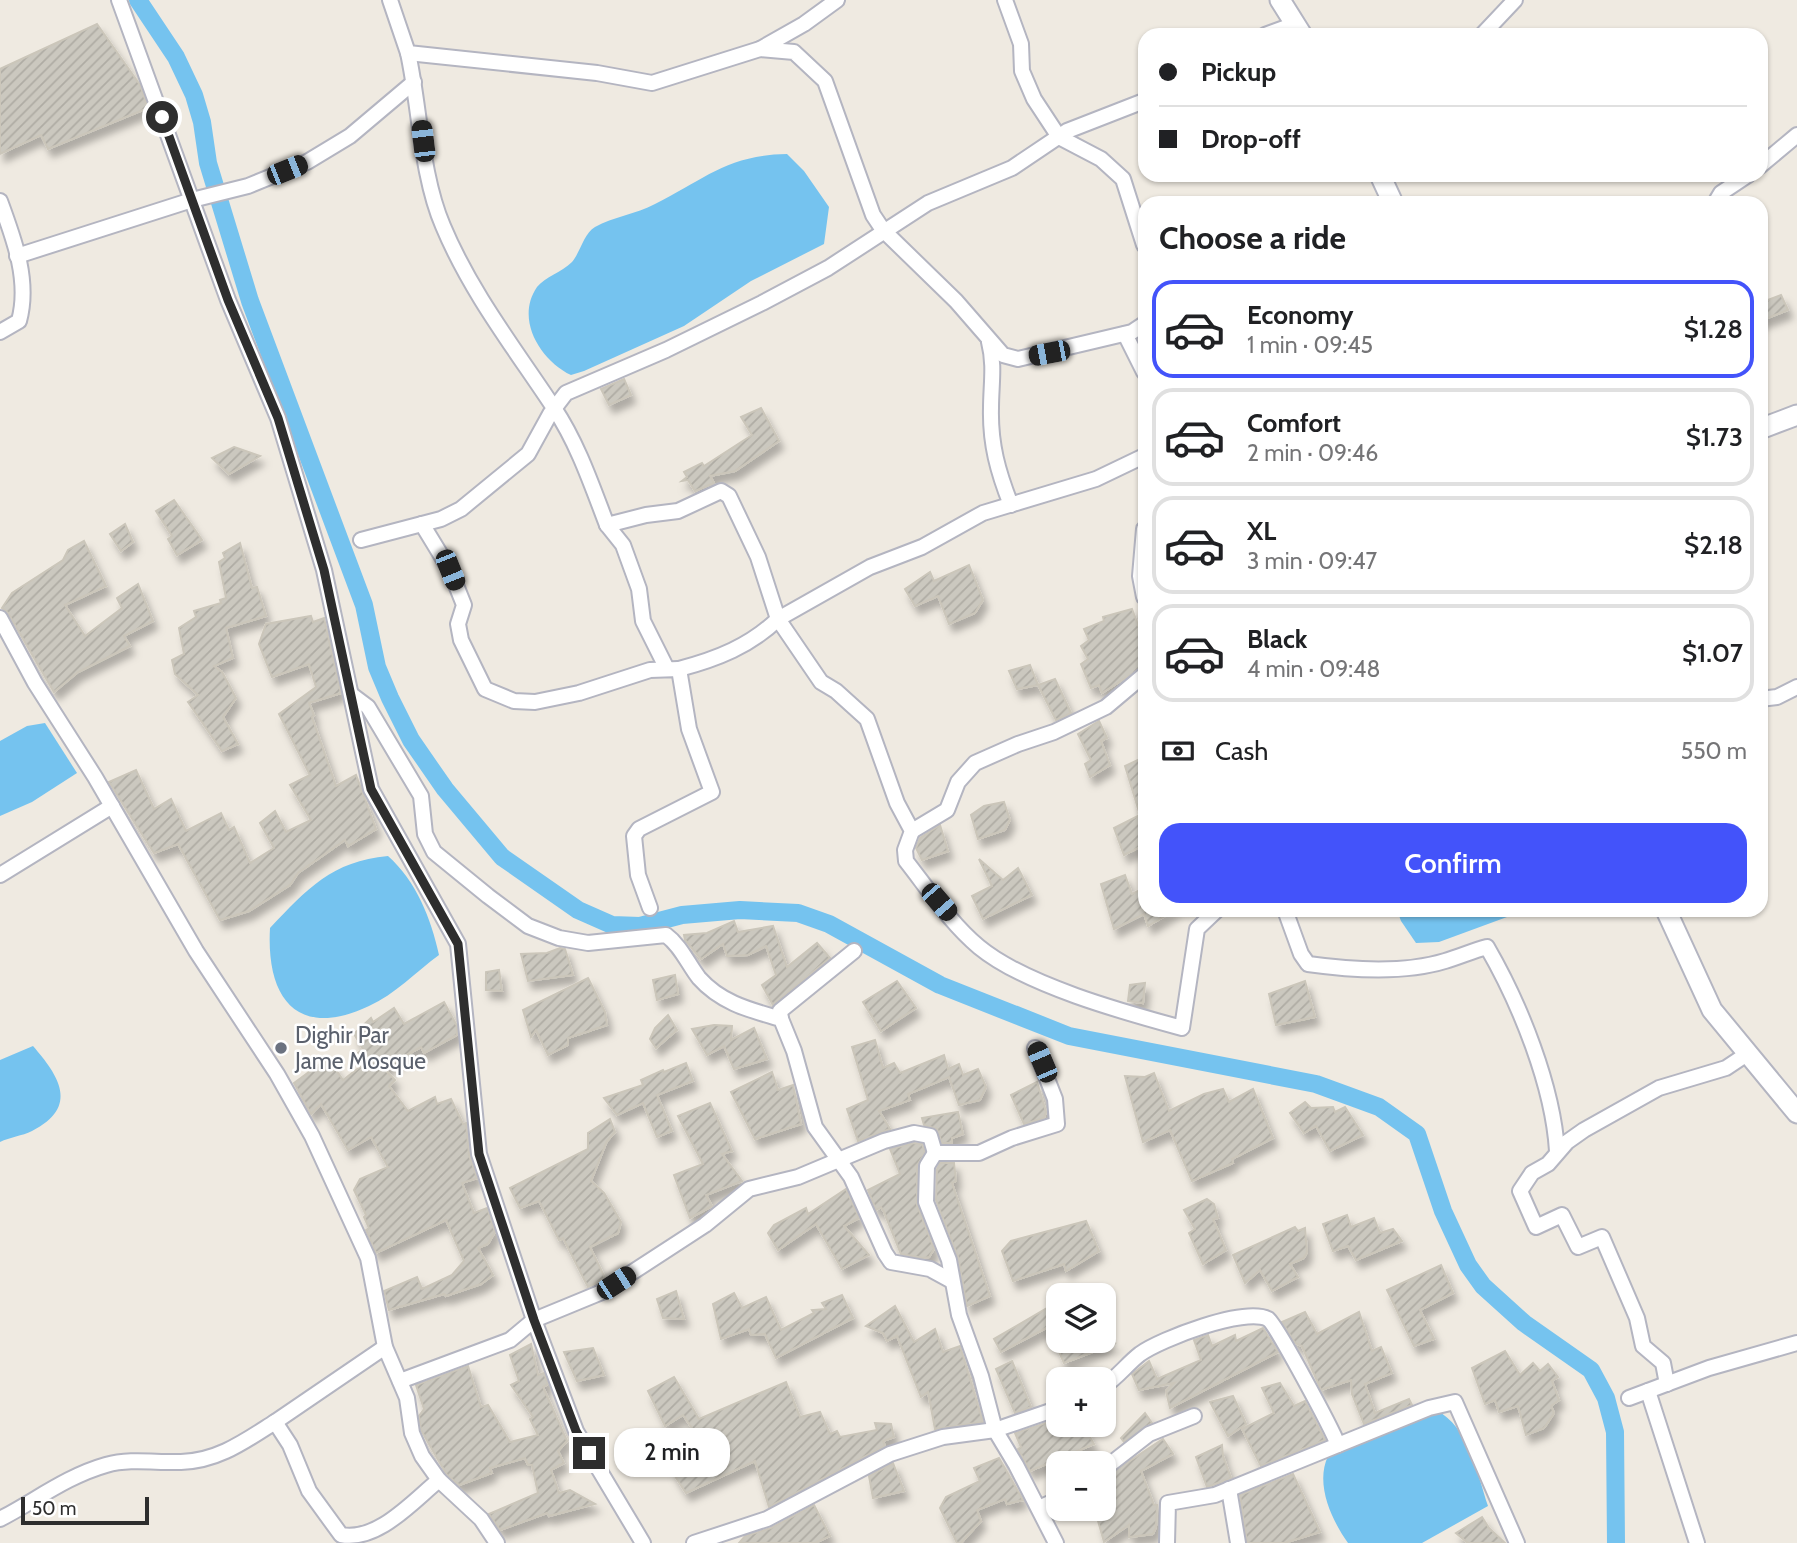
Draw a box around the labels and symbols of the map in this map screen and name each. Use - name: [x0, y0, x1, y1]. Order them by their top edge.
- route start: [146, 101, 178, 133]
- car: [411, 119, 436, 163]
- car: [264, 152, 311, 188]
- car: [1027, 339, 1072, 367]
- car: [433, 547, 468, 593]
- car: [918, 879, 961, 925]
- place label: Dighir Par Jame Mosque: [294, 1021, 426, 1075]
- car: [1025, 1039, 1060, 1085]
- marker: Dighir Par Jame Mosque: [273, 1040, 289, 1056]
- car: [593, 1263, 640, 1303]
- callout: 2 min: [614, 1428, 729, 1478]
- route end: [573, 1437, 605, 1469]
- scale bar: [21, 1494, 149, 1526]

